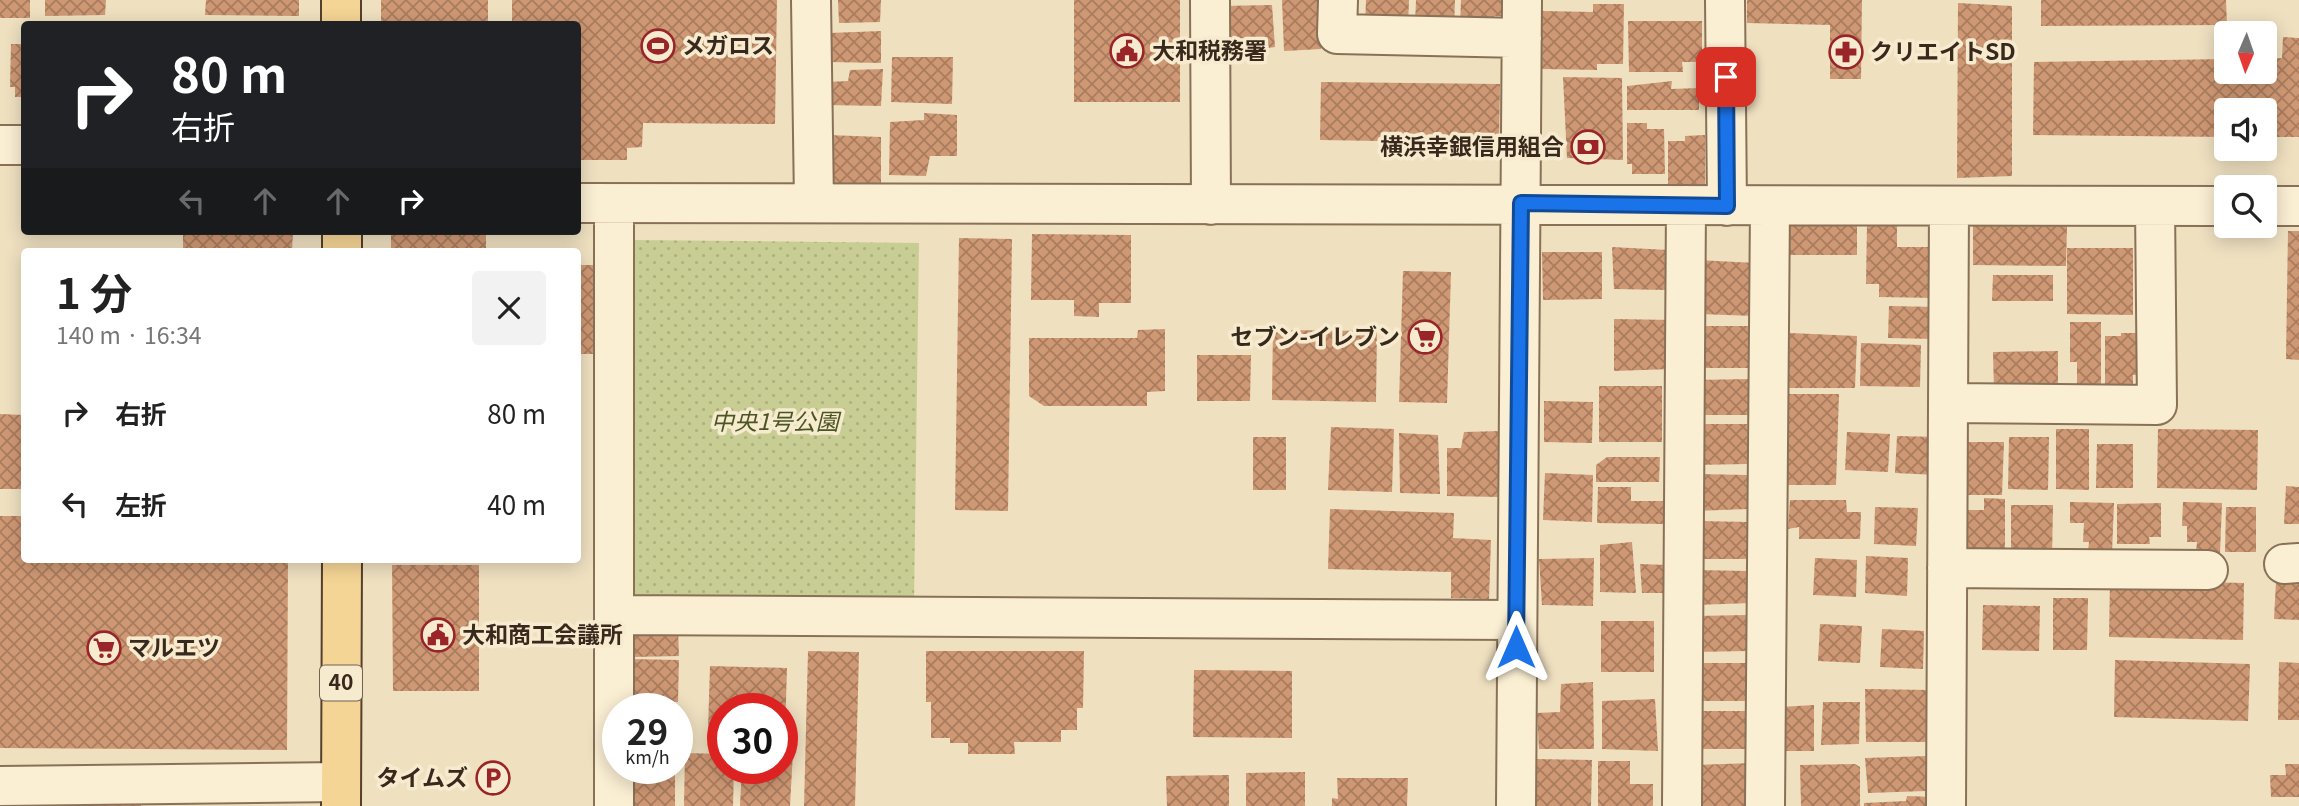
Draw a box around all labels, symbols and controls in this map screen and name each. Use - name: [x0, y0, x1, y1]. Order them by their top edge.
- north arrow: [2214, 21, 2277, 84]
- map controls: [2214, 21, 2277, 238]
- sports icon: メガロス: [639, 27, 677, 65]
- place label: メガロス: [682, 27, 774, 61]
- public building icon: 大和税務署: [1108, 32, 1146, 70]
- place label: 大和税務署: [1152, 32, 1267, 66]
- pharmacy icon: クリエイトSD: [1827, 33, 1865, 71]
- place label: クリエイトSD: [1870, 33, 2016, 67]
- text: 80 m: [171, 36, 287, 107]
- pin: [1696, 47, 1756, 107]
- icon: right: [56, 49, 147, 140]
- icon: arrive: [1707, 58, 1745, 96]
- button: sound: [2214, 98, 2277, 161]
- text: 右折: [171, 102, 235, 148]
- place label: 横浜幸銀信用組合: [1380, 128, 1564, 162]
- bank icon: 横浜幸銀信用組合: [1569, 128, 1607, 166]
- button: search: [2214, 175, 2277, 238]
- icon: left: [173, 182, 211, 220]
- icon: ahead: [246, 182, 284, 220]
- icon: ahead: [319, 182, 357, 220]
- icon: right: [392, 182, 430, 220]
- text: 1 分: [56, 260, 132, 321]
- button: close: [472, 271, 546, 345]
- text: 140 m · 16:34: [56, 317, 201, 351]
- place label: セブン-イレブン: [1230, 318, 1400, 352]
- supermarket icon: セブン-イレブン: [1406, 318, 1444, 356]
- icon: right: [56, 394, 94, 432]
- text: 右折: [115, 394, 167, 431]
- text: 80 m: [487, 394, 546, 431]
- park label: 中央1号公園: [711, 403, 842, 437]
- icon: left: [56, 485, 94, 523]
- text: 左折: [115, 485, 167, 522]
- text: 40 m: [487, 485, 546, 522]
- position arrow: [1479, 610, 1553, 684]
- public building icon: 大和商工会議所: [419, 616, 457, 654]
- place label: 大和商工会議所: [462, 616, 623, 650]
- supermarket icon: マルエツ: [85, 629, 123, 667]
- place label: マルエツ: [128, 629, 220, 663]
- road number: 40: [320, 666, 362, 700]
- speed limit sign: 30: [707, 693, 798, 784]
- text: 29: [627, 704, 668, 755]
- text: km/h: [625, 743, 670, 769]
- place label: タイムズ: [376, 759, 468, 793]
- parking icon: タイムズ: [474, 759, 512, 797]

